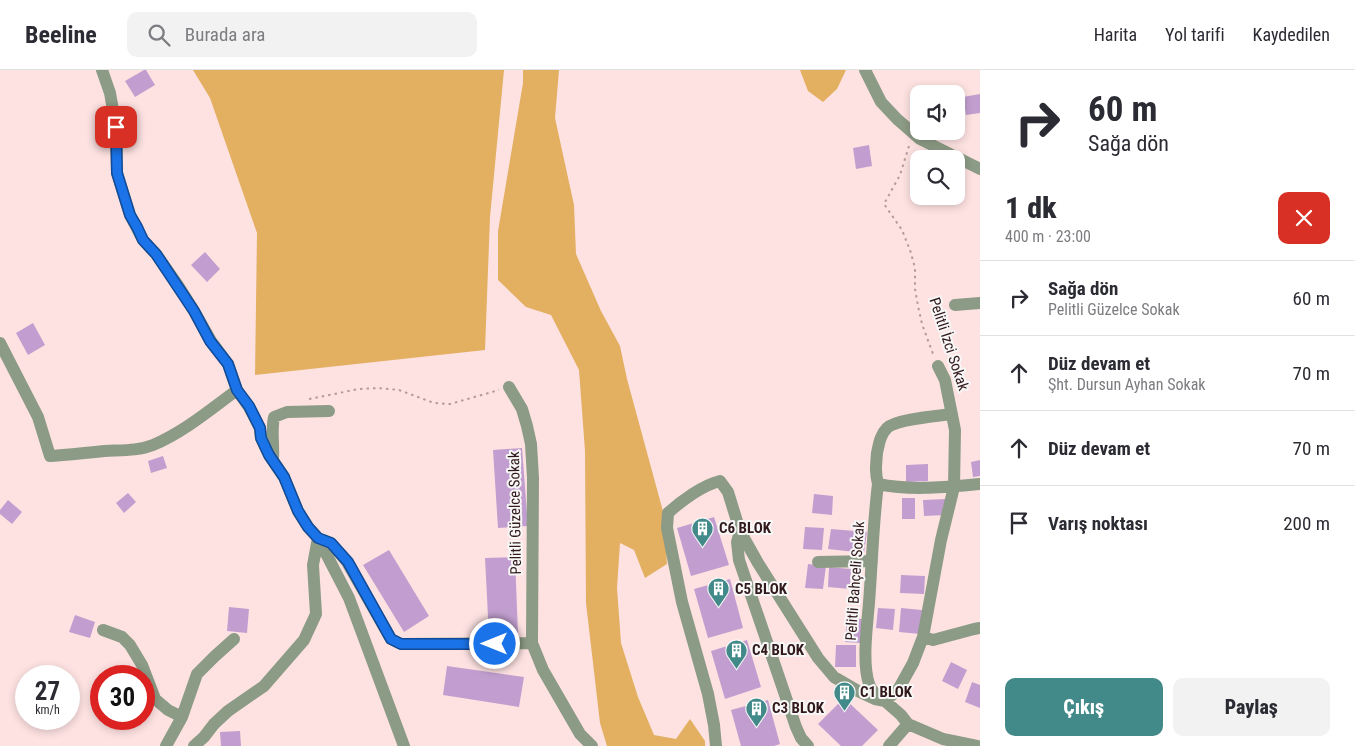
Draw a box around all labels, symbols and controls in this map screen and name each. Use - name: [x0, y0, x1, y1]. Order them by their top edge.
- search box: [127, 12, 477, 57]
- text: Beeline: [25, 21, 97, 49]
- icon: search: [145, 21, 173, 49]
- text: Burada ara: [185, 23, 265, 46]
- text: Harita: [1094, 24, 1137, 45]
- text: Yol tarifi: [1165, 24, 1225, 45]
- text: Kaydedilen: [1253, 24, 1330, 45]
- map controls: [910, 85, 965, 205]
- button: sound: [910, 85, 965, 140]
- text: 60 m: [1088, 89, 1157, 130]
- icon: right: [1005, 90, 1070, 155]
- pin: [95, 106, 137, 148]
- icon: arrive: [102, 113, 130, 141]
- text: Sağa dön: [1088, 131, 1169, 156]
- button: search: [910, 150, 965, 205]
- text: 1 dk: [1005, 190, 1057, 225]
- button: close: [1278, 192, 1330, 244]
- text: 400 m · 23:00: [1005, 227, 1091, 246]
- text: Sağa dön: [1048, 277, 1118, 300]
- icon: right: [1005, 284, 1033, 312]
- text: 60 m: [1293, 287, 1330, 310]
- street label: Pelitli İzci Sokak: [925, 295, 973, 393]
- text: Pelitli Güzelce Sokak: [1048, 300, 1180, 319]
- text: Düz devam et: [1048, 352, 1150, 375]
- icon: ahead: [1005, 359, 1033, 387]
- text: 70 m: [1293, 362, 1330, 385]
- text: Şht. Dursun Ayhan Sokak: [1048, 375, 1206, 394]
- icon: ahead: [1005, 434, 1033, 462]
- text: Düz devam et: [1048, 437, 1150, 460]
- text: 70 m: [1293, 437, 1330, 460]
- street label: Pelitli Güzelce Sokak: [505, 451, 525, 575]
- icon: arrive: [1005, 509, 1033, 537]
- text: Varış noktası: [1048, 512, 1148, 535]
- text: 200 m: [1283, 512, 1330, 535]
- building icon: C6 BLOK: [691, 516, 715, 547]
- place label: C6 BLOK: [719, 519, 772, 537]
- street label: Pelitli Bahçeli Sokak: [842, 520, 868, 641]
- building icon: C5 BLOK: [707, 577, 731, 608]
- place label: C5 BLOK: [735, 580, 788, 598]
- position arrow: [468, 617, 520, 669]
- building icon: C4 BLOK: [724, 638, 748, 669]
- place label: C4 BLOK: [752, 641, 805, 659]
- speed limit sign: 30: [90, 665, 155, 730]
- text: 27: [35, 677, 60, 706]
- button: Çıkış: [1005, 678, 1163, 736]
- button: Paylaş: [1173, 678, 1330, 736]
- building icon: C1 BLOK: [832, 680, 856, 711]
- place label: C1 BLOK: [860, 683, 913, 701]
- building icon: C3 BLOK: [744, 696, 768, 727]
- place label: C3 BLOK: [772, 699, 825, 717]
- text: km/h: [35, 703, 60, 717]

